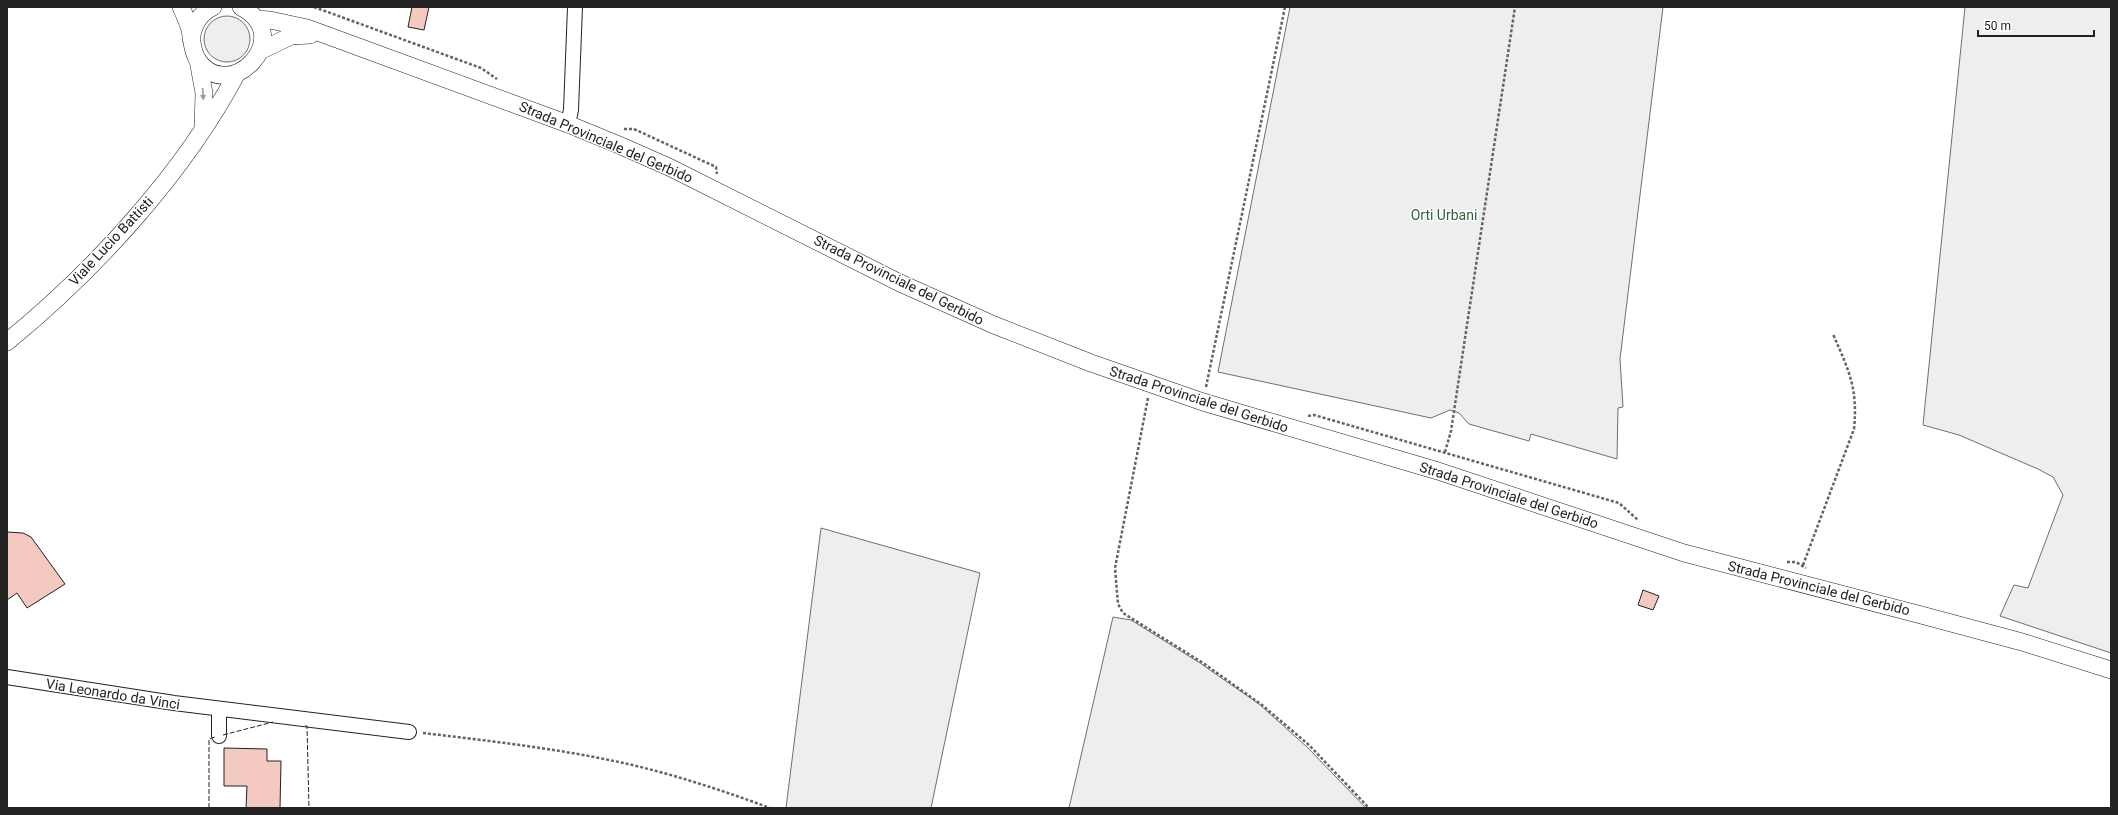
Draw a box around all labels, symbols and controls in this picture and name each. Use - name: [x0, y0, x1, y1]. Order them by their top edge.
- scale bar: [1978, 12, 2094, 38]
- text: 50 m: [1984, 19, 2011, 33]
- one-way arrow: [200, 88, 207, 100]
- street label: Strada Provinciale del Gerbido: [517, 98, 695, 186]
- street label: Viale Lucio Battisti: [66, 193, 156, 289]
- park label: Orti Urbani: [1411, 207, 1477, 223]
- street label: Strada Provinciale del Gerbido: [811, 232, 987, 328]
- street label: Strada Provinciale del Gerbido: [1108, 363, 1290, 435]
- street label: Strada Provinciale del Gerbido: [1418, 459, 1600, 531]
- street label: Strada Provinciale del Gerbido: [1726, 558, 1912, 618]
- street label: Via Leonardo da Vinci: [45, 676, 181, 712]

